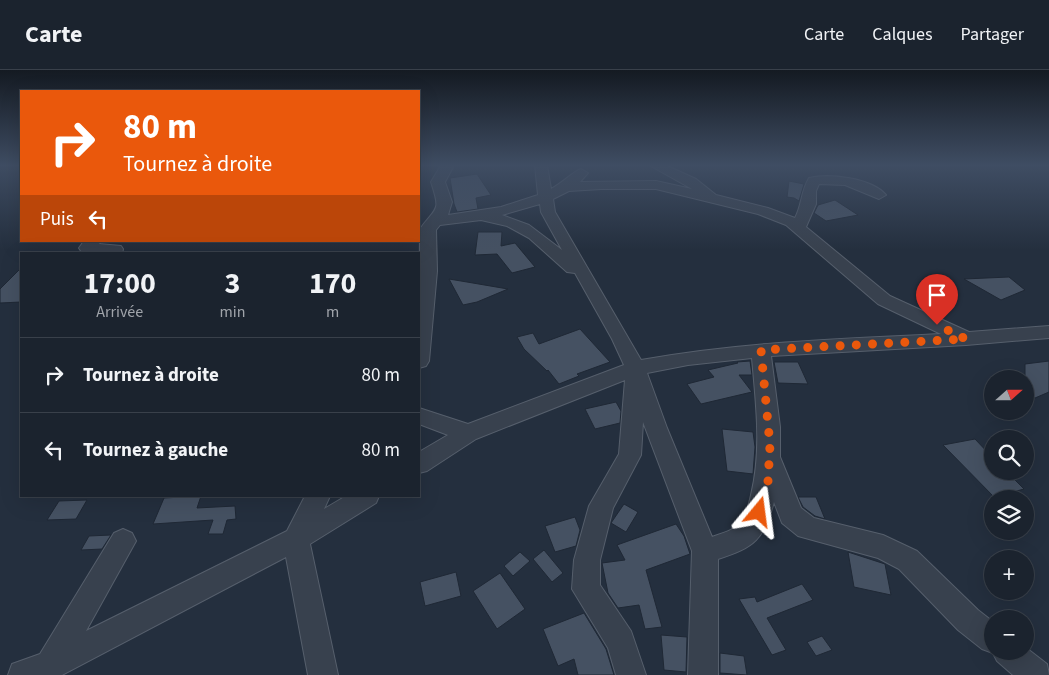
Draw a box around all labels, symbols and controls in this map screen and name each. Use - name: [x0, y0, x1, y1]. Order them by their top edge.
- text: Carte: [25, 17, 82, 52]
- text: Carte: [804, 22, 844, 47]
- text: Calques: [872, 22, 932, 47]
- text: Partager: [960, 22, 1024, 47]
- text: 80 m: [123, 102, 197, 152]
- icon: right: [40, 110, 105, 175]
- text: Tournez à droite: [123, 148, 272, 180]
- icon: left: [84, 205, 112, 233]
- text: Puis: [40, 206, 74, 233]
- text: 17:00: [84, 262, 156, 305]
- text: 3: [224, 262, 240, 305]
- text: 170: [309, 262, 356, 305]
- pin: [916, 274, 958, 325]
- icon: arrive: [923, 281, 951, 309]
- text: Arrivée: [96, 301, 143, 323]
- text: min: [219, 301, 245, 323]
- text: m: [326, 301, 339, 323]
- icon: right: [40, 361, 68, 389]
- text: Tournez à droite: [83, 362, 219, 389]
- text: 80 m: [362, 362, 400, 389]
- north arrow: [984, 370, 1034, 420]
- map controls: [984, 370, 1034, 660]
- button: search: [984, 430, 1034, 480]
- icon: left: [40, 436, 68, 464]
- text: Tournez à gauche: [83, 437, 228, 464]
- text: 80 m: [362, 437, 400, 464]
- position arrow: [732, 485, 784, 537]
- button: layers: [984, 490, 1034, 540]
- button: +: [984, 550, 1034, 600]
- button: −: [984, 610, 1034, 660]

